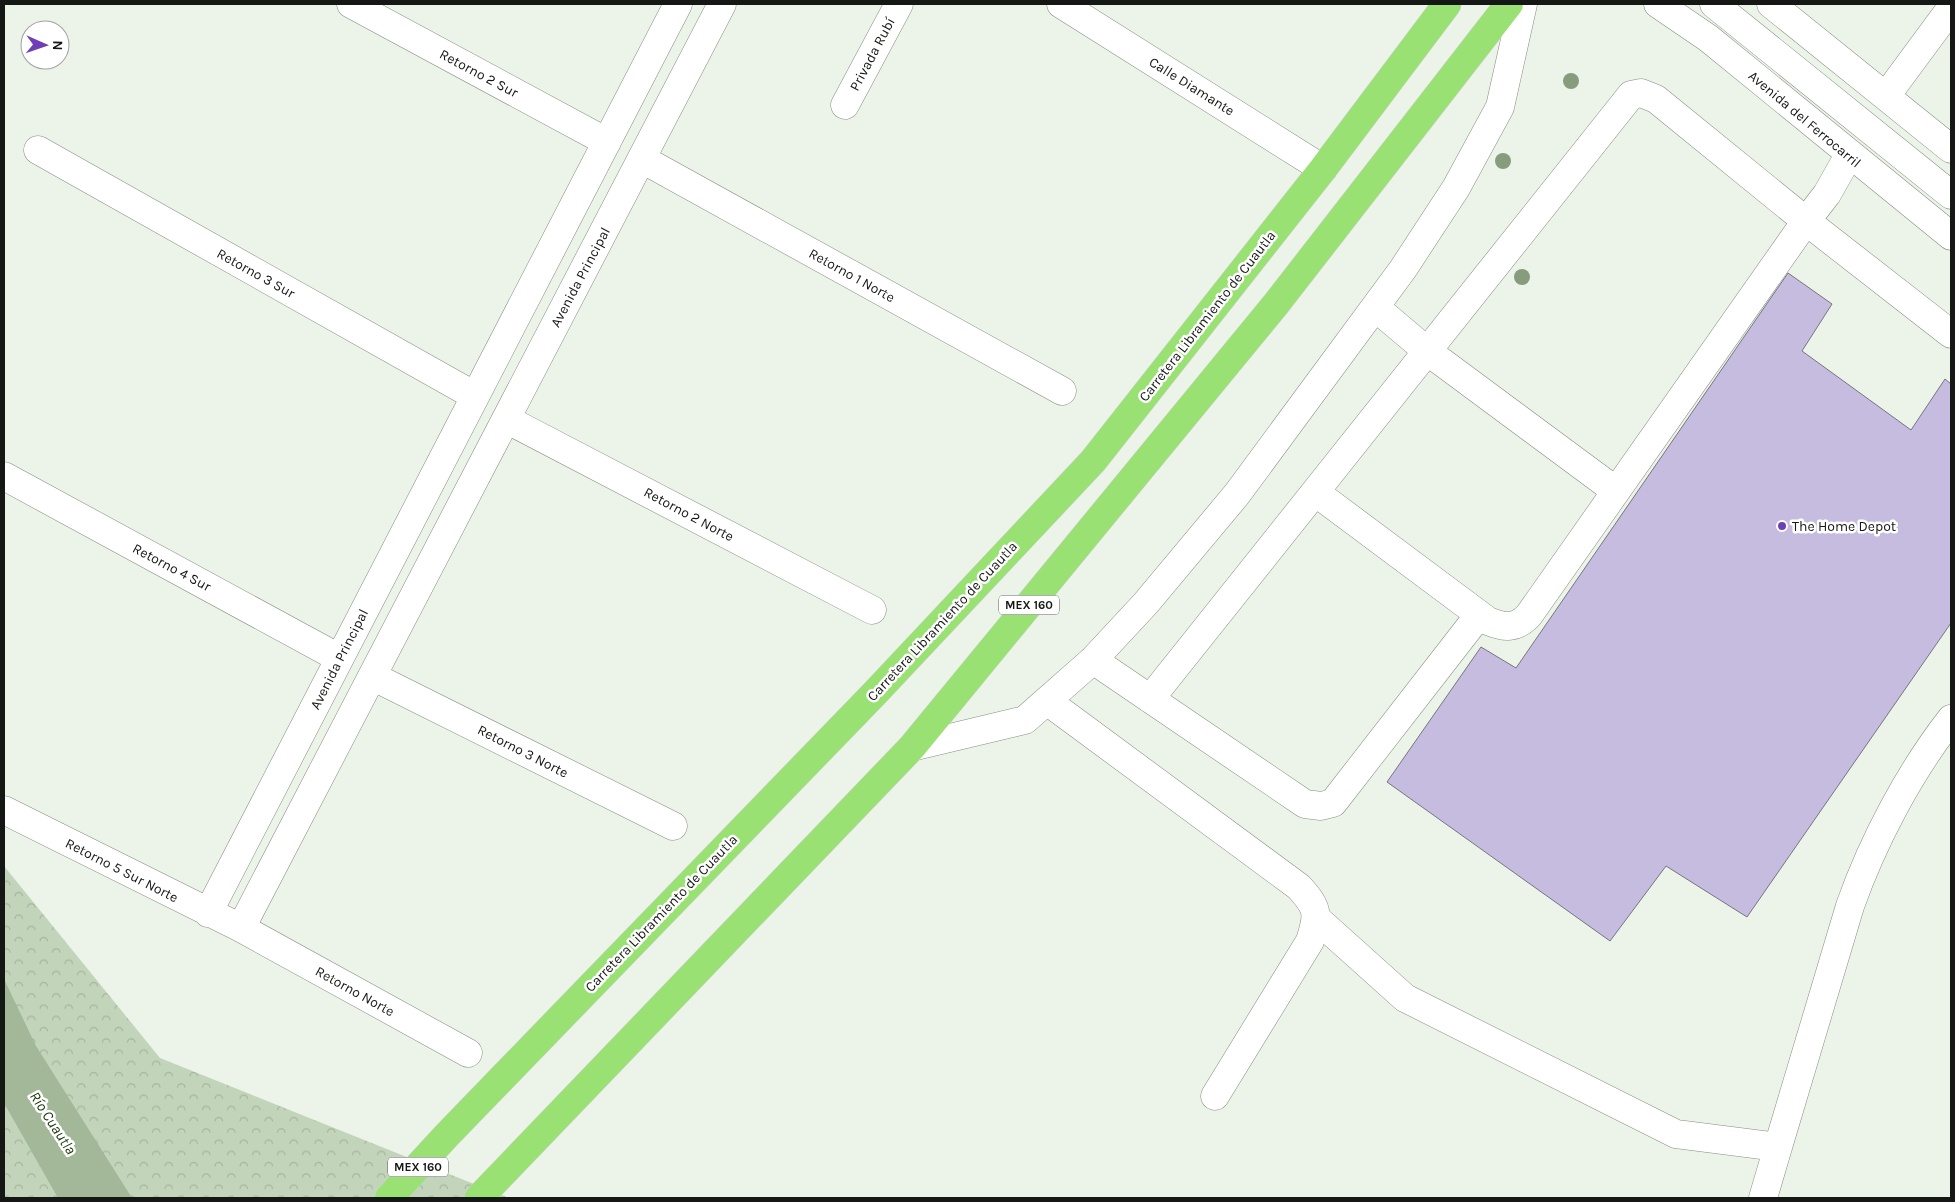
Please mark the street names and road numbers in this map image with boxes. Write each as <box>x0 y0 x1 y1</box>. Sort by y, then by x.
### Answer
street label: Privada Rubí <box>846 14 899 94</box>
street label: Retorno 2 Sur <box>437 46 522 102</box>
street label: Calle Diamante <box>1146 53 1238 119</box>
street label: Avenida del Ferrocarril <box>1745 67 1864 171</box>
street label: Avenida Principal <box>547 224 614 330</box>
street label: Carretera Libramiento de Cuautla <box>1135 228 1279 405</box>
street label: Retorno 3 Sur <box>214 245 299 302</box>
street label: Retorno 1 Norte <box>806 245 898 306</box>
street label: Retorno 2 Norte <box>641 484 737 545</box>
street label: Carretera Libramiento de Cuautla <box>864 538 1021 705</box>
street label: Retorno 4 Sur <box>130 540 215 596</box>
road number: MEX 160 <box>999 596 1059 614</box>
street label: Avenida Principal <box>307 606 372 712</box>
street label: Retorno 3 Norte <box>475 721 571 782</box>
street label: Carretera Libramiento de Cuautla <box>582 831 741 996</box>
street label: Retorno 5 Sur Norte <box>62 835 181 906</box>
street label: Retorno Norte <box>312 963 397 1020</box>
road number: MEX 160 <box>388 1158 448 1176</box>

